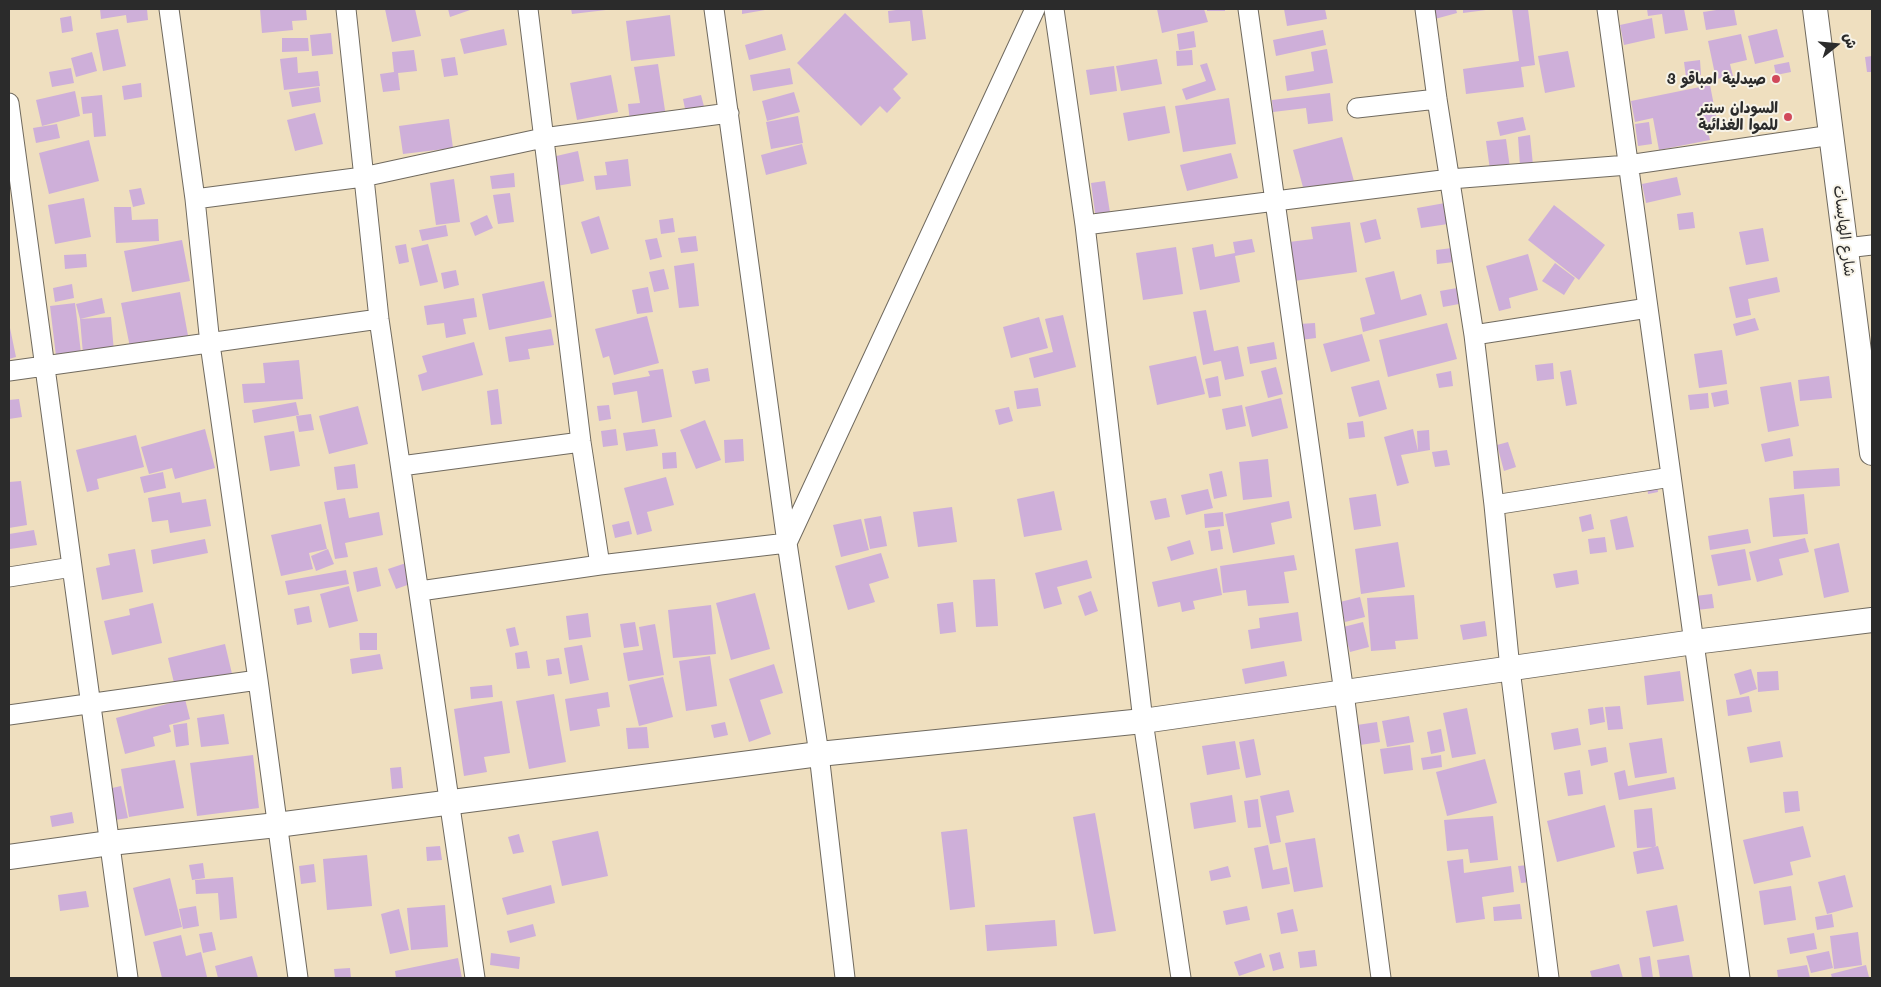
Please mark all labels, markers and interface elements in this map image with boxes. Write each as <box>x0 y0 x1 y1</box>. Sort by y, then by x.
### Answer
north arrow <box>1811 20 1861 70</box>
text: ش <box>1839 30 1862 51</box>
place label: صيدلية امباقو 3 <box>1667 70 1766 88</box>
marker: صيدلية امباقو 3 <box>1770 73 1782 85</box>
place label: السودان سنتر للموا الغذائية <box>1698 99 1778 134</box>
marker: السودان سنتر للموا الغذائية <box>1782 111 1794 123</box>
street label: شارع الهايسات <box>1829 184 1859 278</box>

